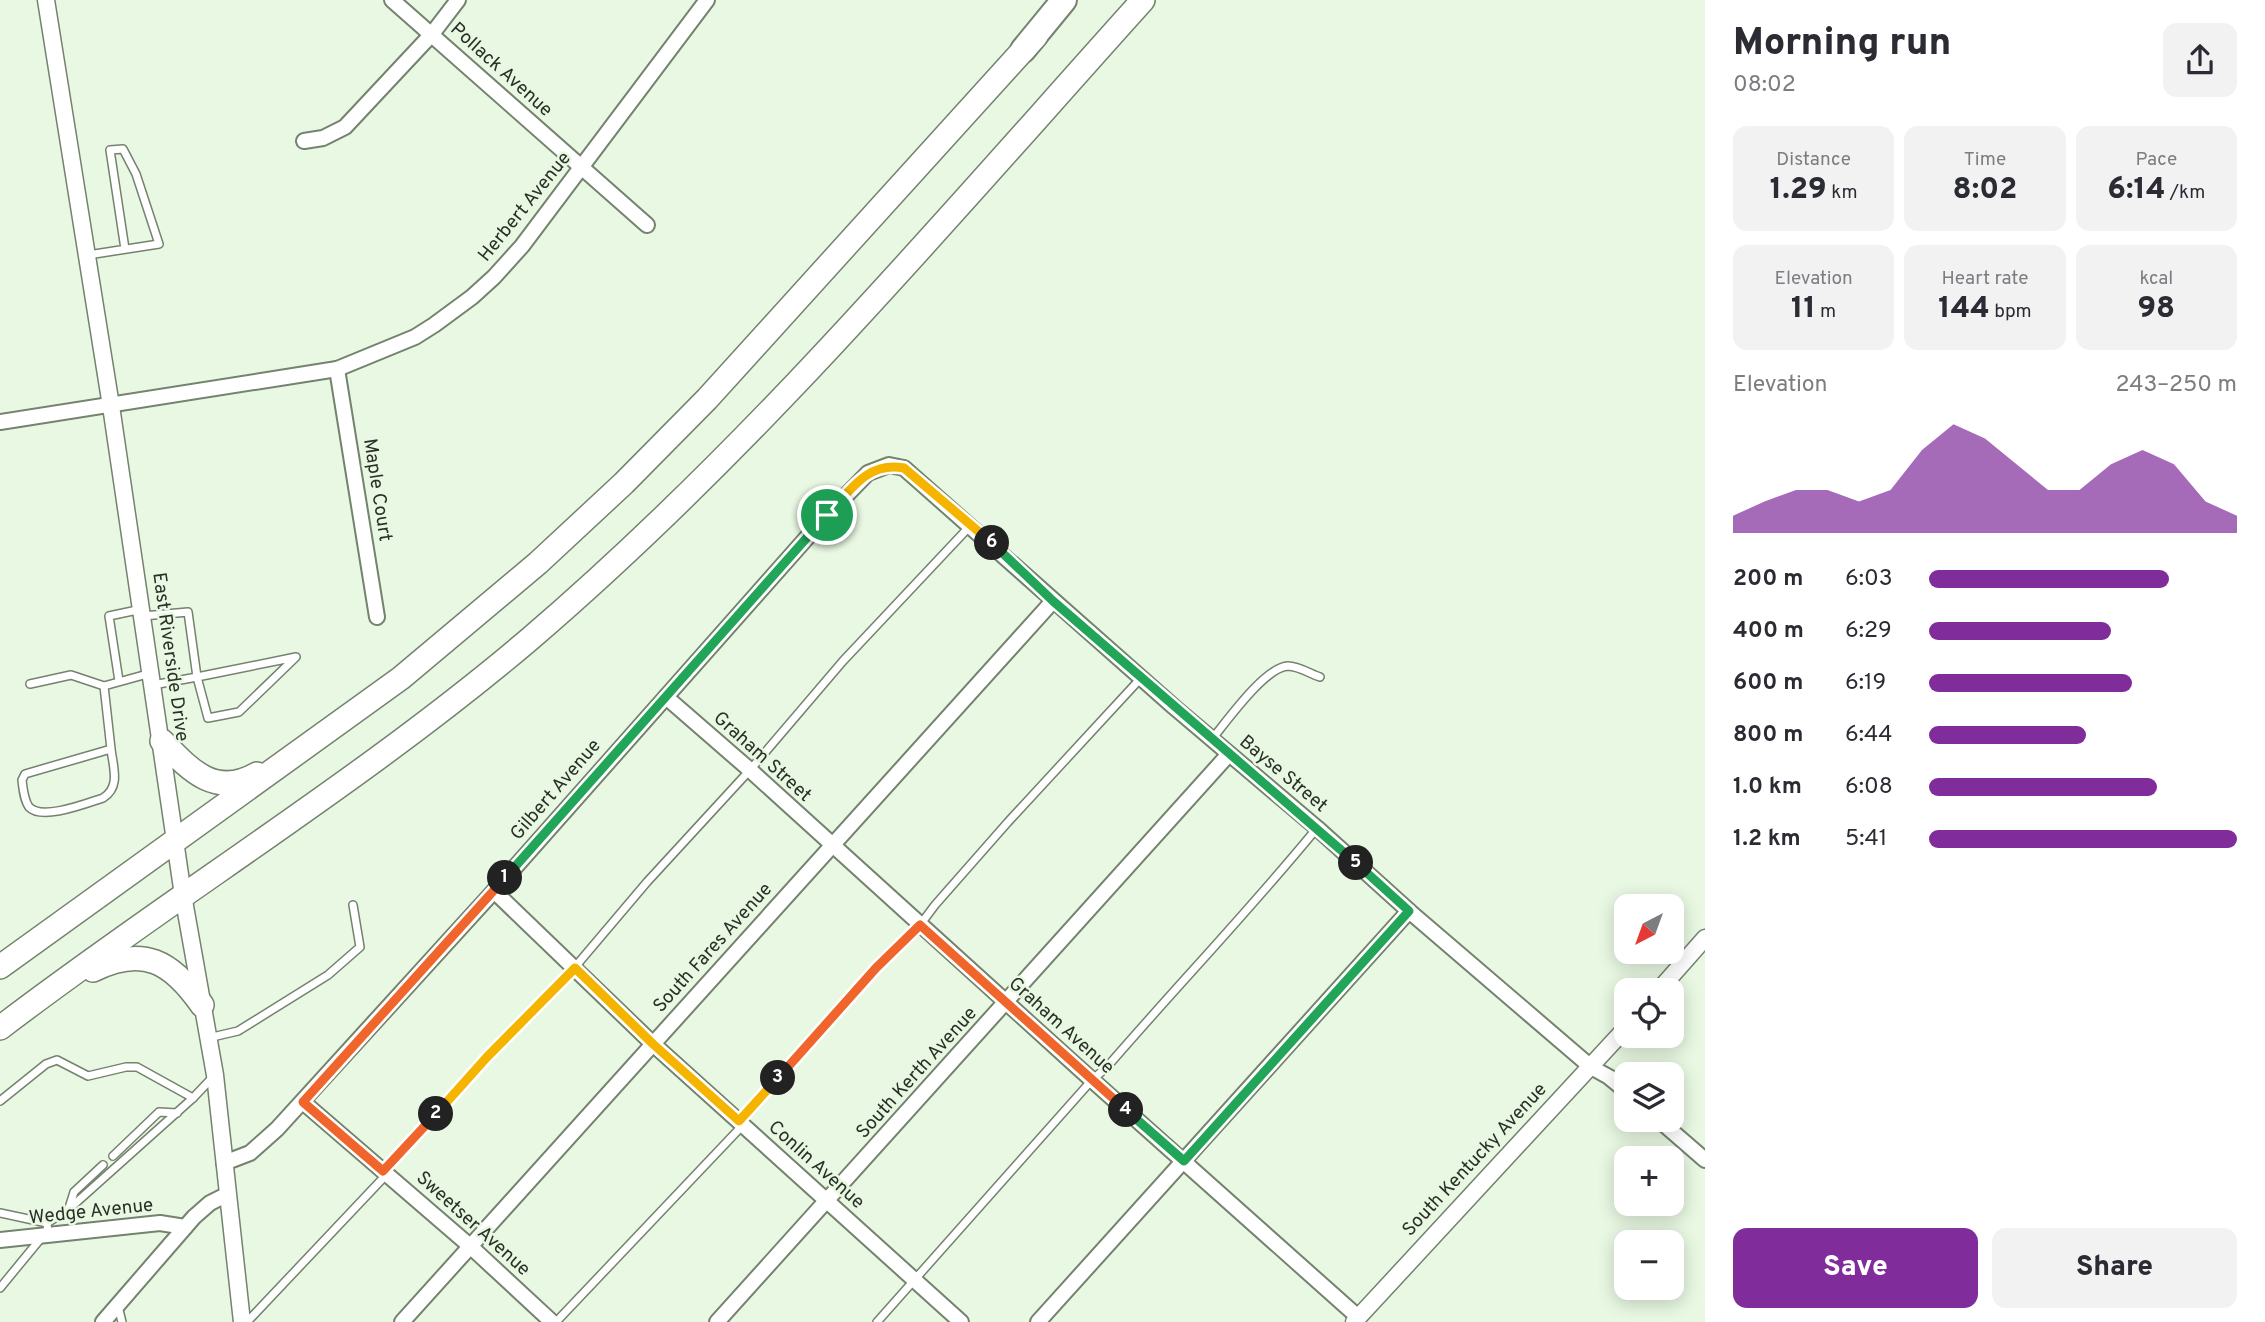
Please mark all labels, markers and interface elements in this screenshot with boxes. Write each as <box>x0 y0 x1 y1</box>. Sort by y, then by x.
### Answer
street label: Pollack Avenue <box>445 18 557 122</box>
text: Morning run <box>1733 20 1951 69</box>
button: share <box>2163 23 2237 97</box>
text: 08:02 <box>1733 71 1796 100</box>
street label: Herbert Avenue <box>473 147 577 267</box>
text: Distance <box>1776 148 1851 172</box>
text: Time <box>1964 148 2006 172</box>
text: Pace <box>2135 148 2177 172</box>
text: 1.29 <box>1770 172 1827 209</box>
text: 8:02 <box>1953 172 2017 209</box>
text: 6:14 <box>2107 172 2165 209</box>
text: km <box>1827 181 1858 205</box>
text: /km <box>2165 181 2205 205</box>
text: Elevation <box>1775 267 1853 291</box>
text: Heart rate <box>1942 267 2028 291</box>
text: kcal <box>2139 267 2173 291</box>
text: 11 <box>1791 291 1816 328</box>
text: 144 <box>1938 291 1990 328</box>
text: 98 <box>2137 291 2175 328</box>
text: m <box>1816 300 1836 324</box>
text: bpm <box>1990 300 2032 324</box>
text: Elevation <box>1733 371 1828 400</box>
text: 243–250 m <box>2115 371 2237 400</box>
street label: Maple Court <box>357 437 397 543</box>
pin <box>797 485 857 545</box>
icon: arrive <box>808 496 846 534</box>
pin: 6 <box>974 526 1010 560</box>
text: 6 <box>986 530 997 554</box>
text: 200 m <box>1733 565 1803 594</box>
text: 6:03 <box>1845 565 1893 594</box>
street label: East Riverside Drive <box>146 571 194 743</box>
text: 400 m <box>1733 617 1804 646</box>
text: 6:29 <box>1845 617 1892 646</box>
text: 600 m <box>1733 669 1803 698</box>
text: 6:19 <box>1845 669 1886 698</box>
street label: Graham Street <box>708 707 816 807</box>
text: 800 m <box>1733 721 1803 750</box>
text: 6:44 <box>1845 721 1892 750</box>
street label: Bayse Street <box>1234 730 1332 818</box>
street label: Gilbert Avenue <box>505 734 607 846</box>
text: 1.0 km <box>1733 773 1802 802</box>
text: 6:08 <box>1845 773 1893 802</box>
text: 1.2 km <box>1733 825 1801 854</box>
text: 5:41 <box>1845 825 1887 854</box>
pin: 5 <box>1338 846 1374 880</box>
text: 5 <box>1350 850 1361 874</box>
pin: 1 <box>488 860 522 896</box>
text: 1 <box>501 865 508 889</box>
street label: South Fares Avenue <box>648 878 778 1018</box>
north arrow <box>1614 894 1684 964</box>
map controls <box>1614 894 1684 1300</box>
street label: Graham Avenue <box>1003 972 1119 1080</box>
button: locate <box>1614 978 1684 1048</box>
street label: South Kerth Avenue <box>851 1002 983 1144</box>
pin: 3 <box>760 1060 796 1096</box>
button: layers <box>1614 1062 1684 1132</box>
text: 3 <box>772 1065 783 1089</box>
street label: South Kentucky Avenue <box>1398 1078 1552 1242</box>
pin: 4 <box>1108 1092 1144 1128</box>
pin: 2 <box>418 1096 453 1132</box>
text: 4 <box>1119 1097 1132 1121</box>
text: 2 <box>430 1101 441 1125</box>
street label: Conlin Avenue <box>763 1115 869 1215</box>
button: + <box>1614 1146 1684 1216</box>
street label: Sweetser Avenue <box>411 1166 535 1282</box>
street label: Wedge Avenue <box>28 1194 154 1230</box>
button: Save <box>1733 1228 1978 1308</box>
button: Share <box>1992 1228 2237 1308</box>
button: − <box>1614 1230 1684 1300</box>

